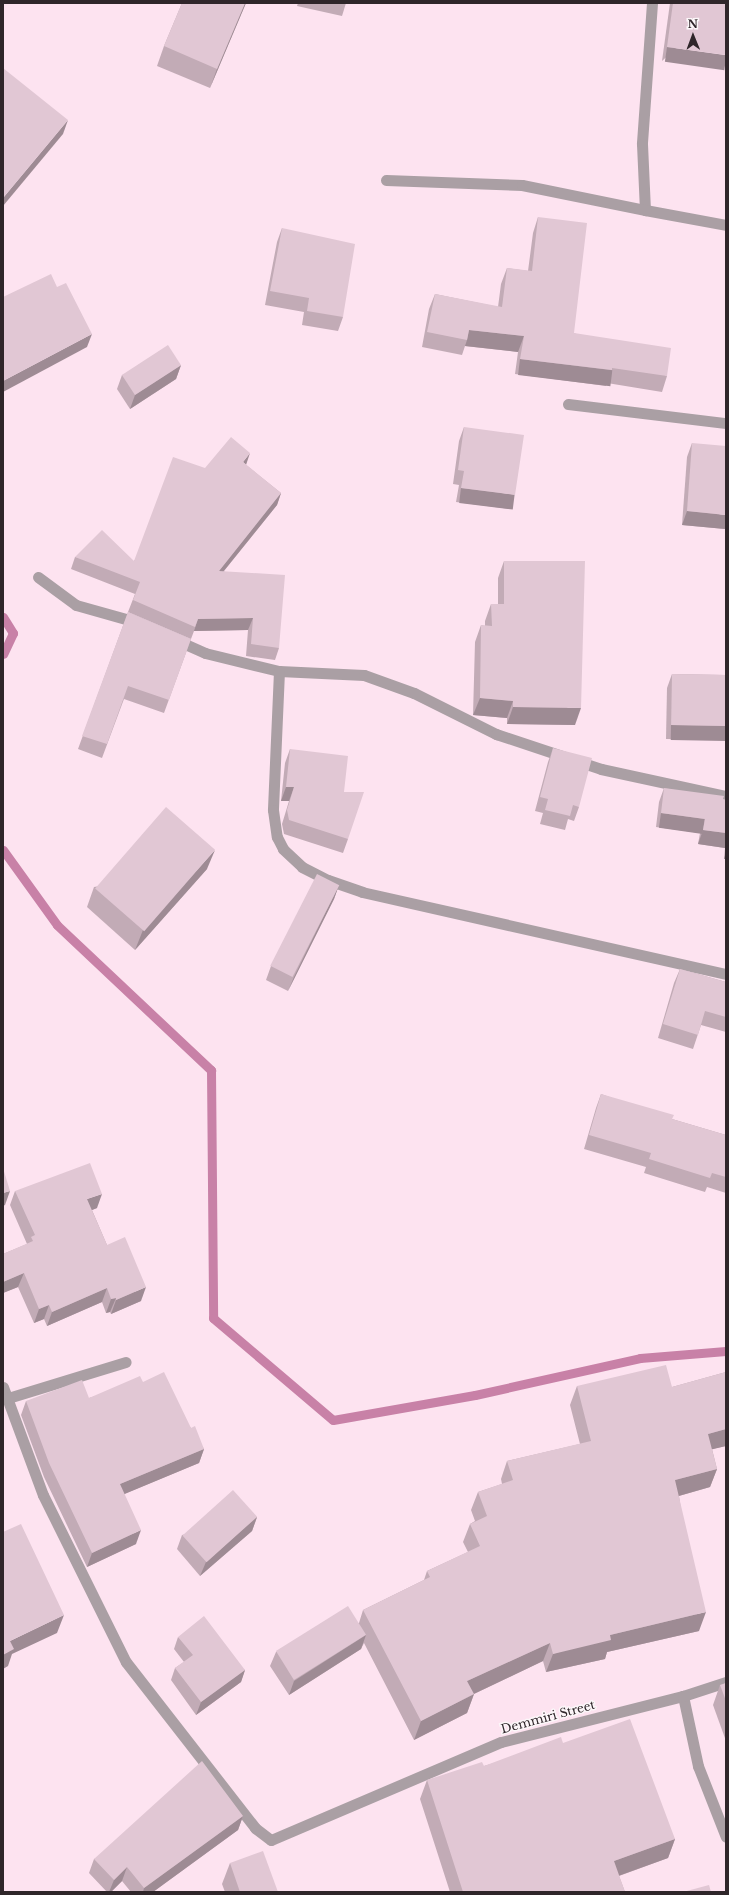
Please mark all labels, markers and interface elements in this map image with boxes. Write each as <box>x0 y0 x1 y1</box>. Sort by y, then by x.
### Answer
north arrow <box>673 16 713 56</box>
text: N <box>687 17 698 31</box>
street label: Demmiri Street <box>499 1698 597 1736</box>

